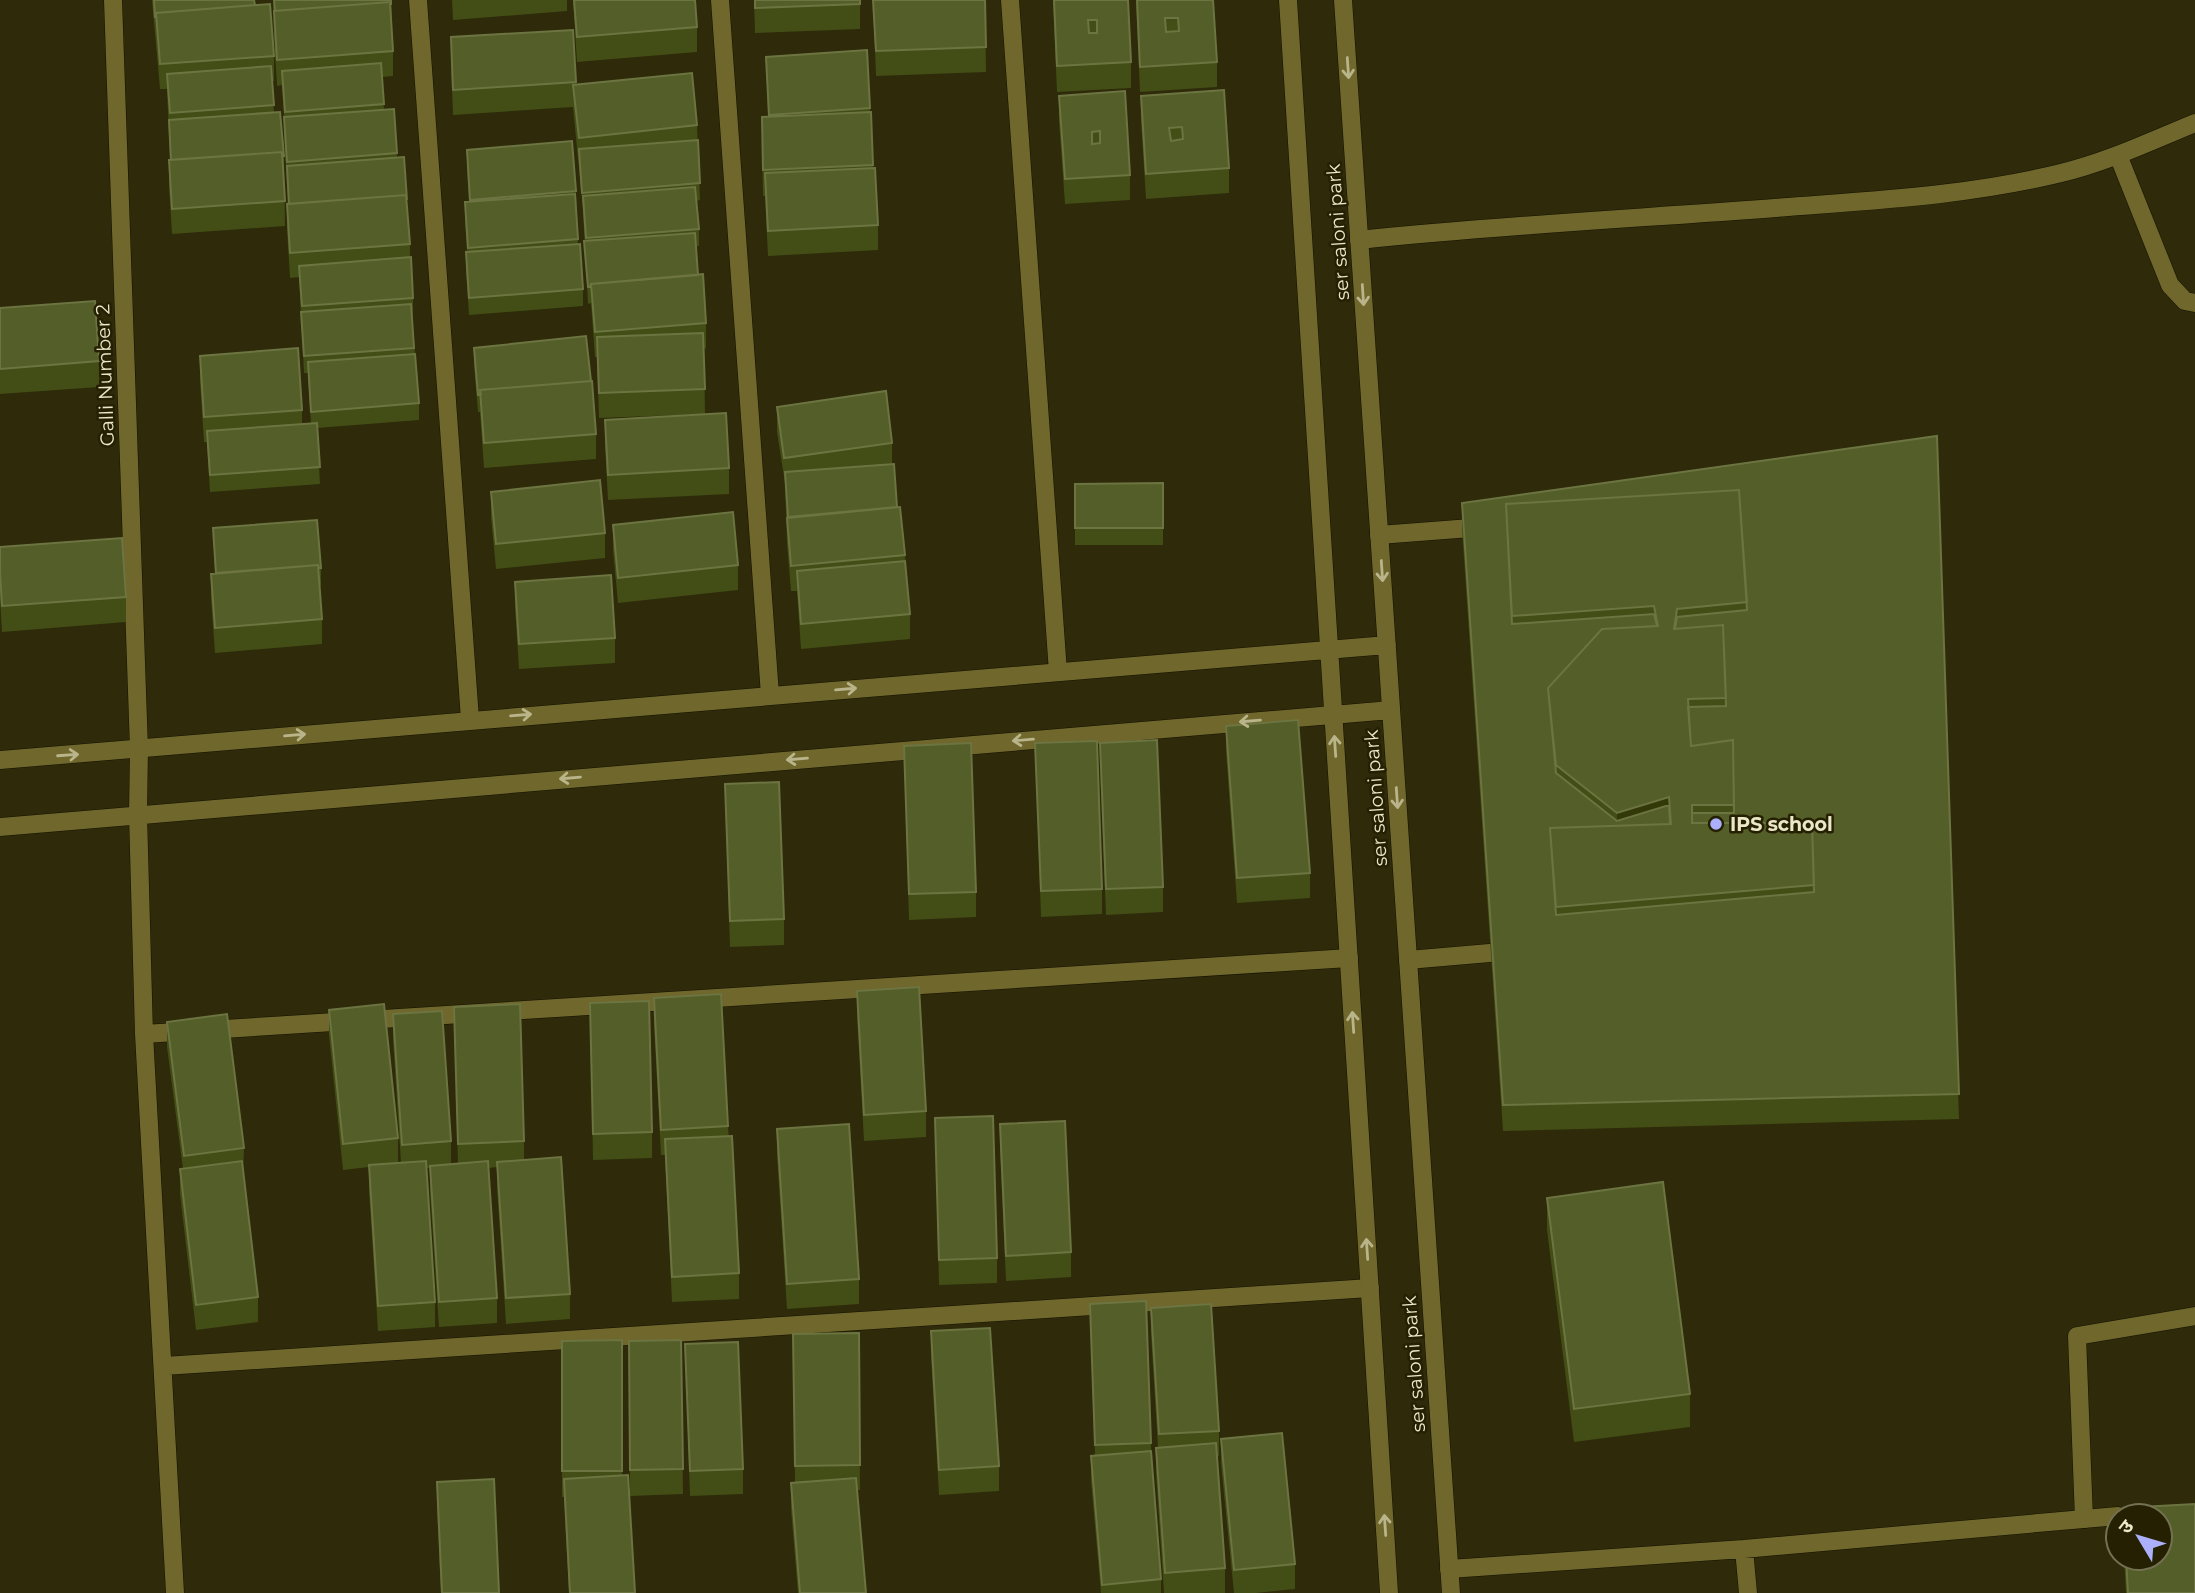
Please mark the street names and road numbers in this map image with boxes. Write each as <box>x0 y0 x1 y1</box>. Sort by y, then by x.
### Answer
street label: ser saloni park <box>1322 162 1354 301</box>
street label: Galli Number 2 <box>91 303 119 447</box>
street label: ser saloni park <box>1360 728 1392 867</box>
street label: ser saloni park <box>1398 1294 1430 1433</box>

